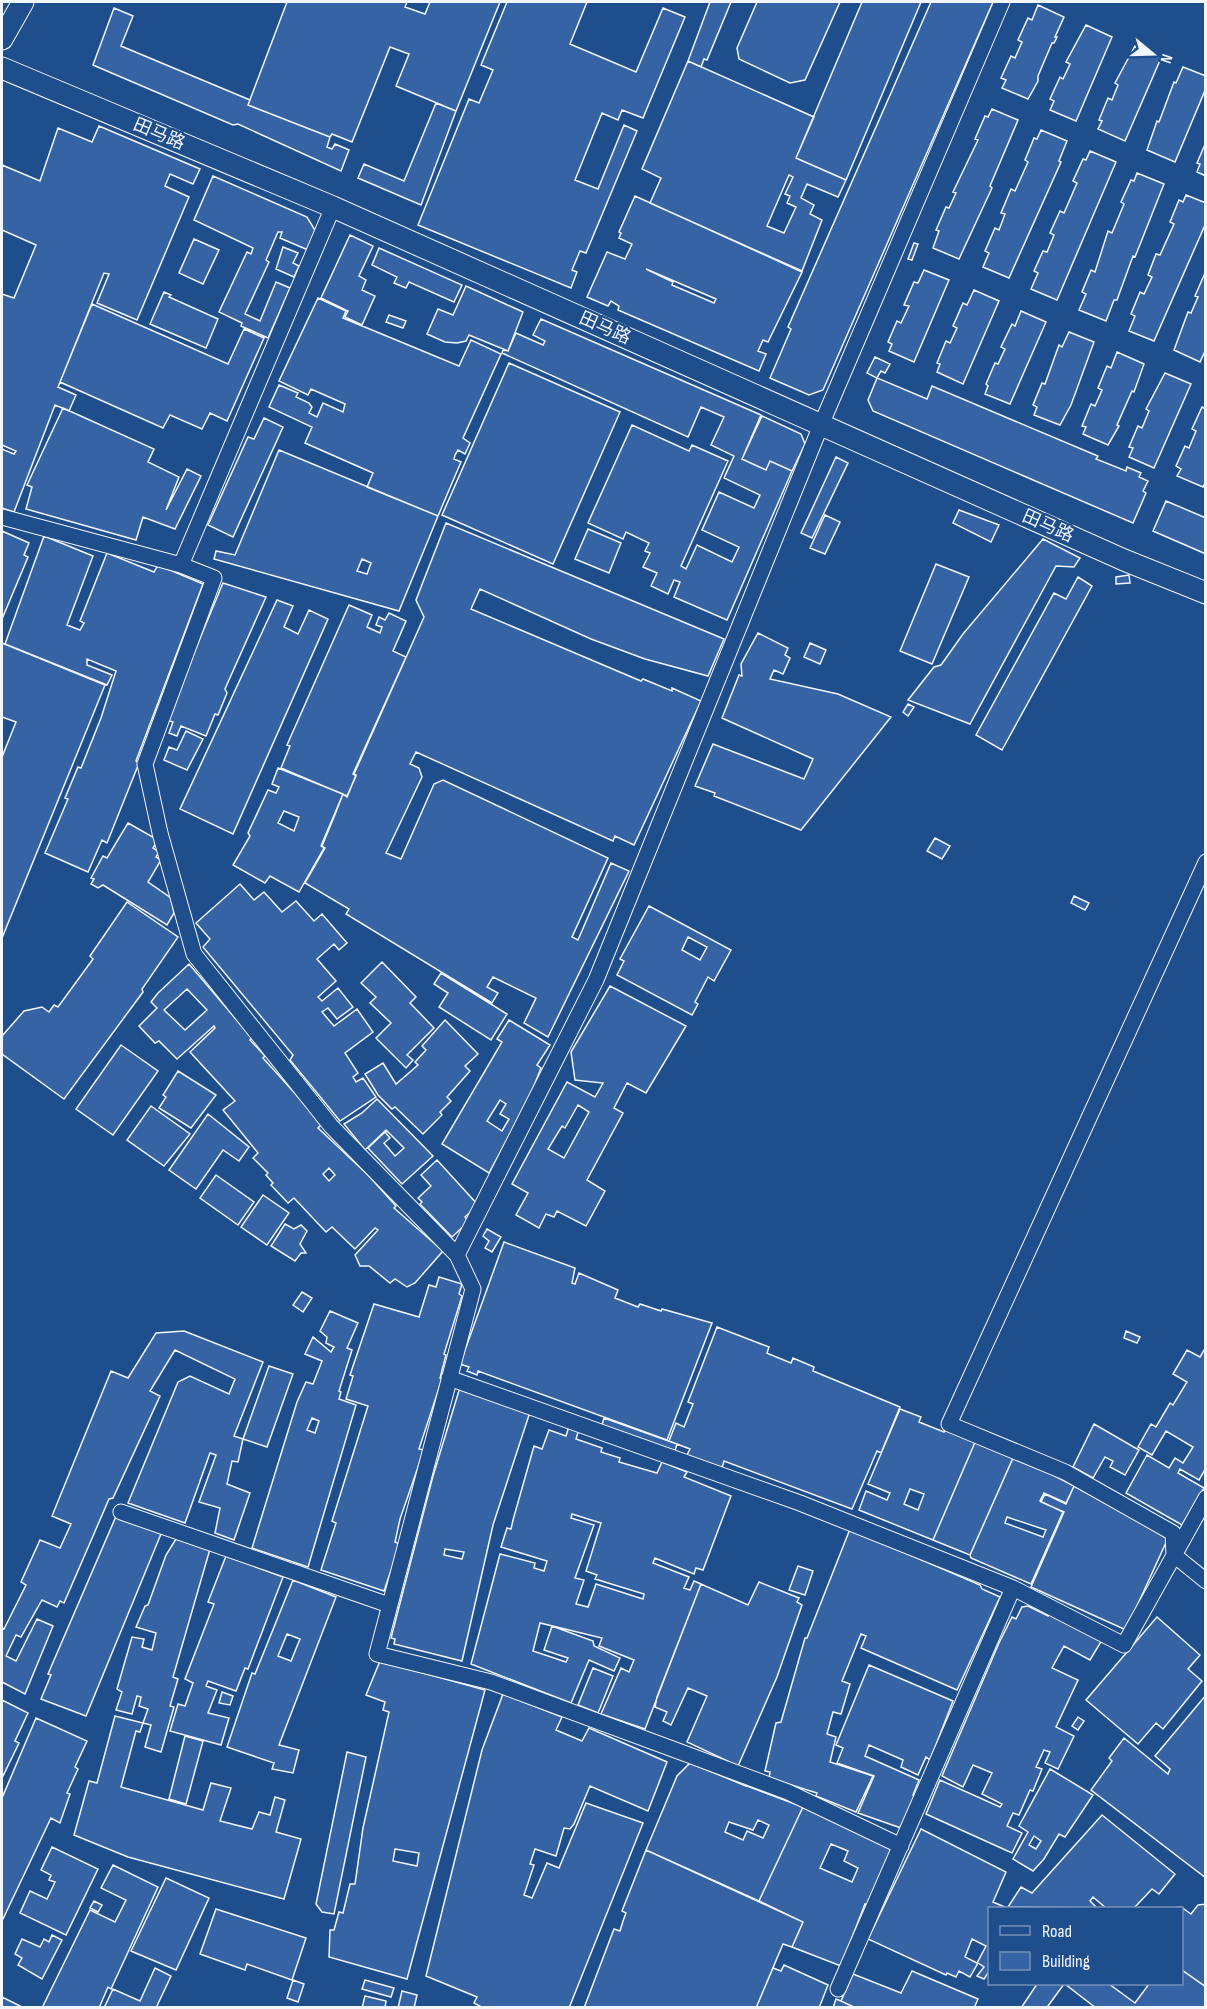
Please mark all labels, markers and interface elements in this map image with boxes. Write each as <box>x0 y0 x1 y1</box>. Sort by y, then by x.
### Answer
north arrow <box>1123 24 1183 84</box>
text: N <box>1155 51 1176 66</box>
street label: 田马路 <box>130 114 188 154</box>
street label: 田马路 <box>576 307 634 349</box>
street label: 田马路 <box>1019 505 1077 547</box>
legend <box>988 1907 1183 1985</box>
text: Road <box>1042 1921 1072 1942</box>
text: Building <box>1042 1951 1090 1972</box>

